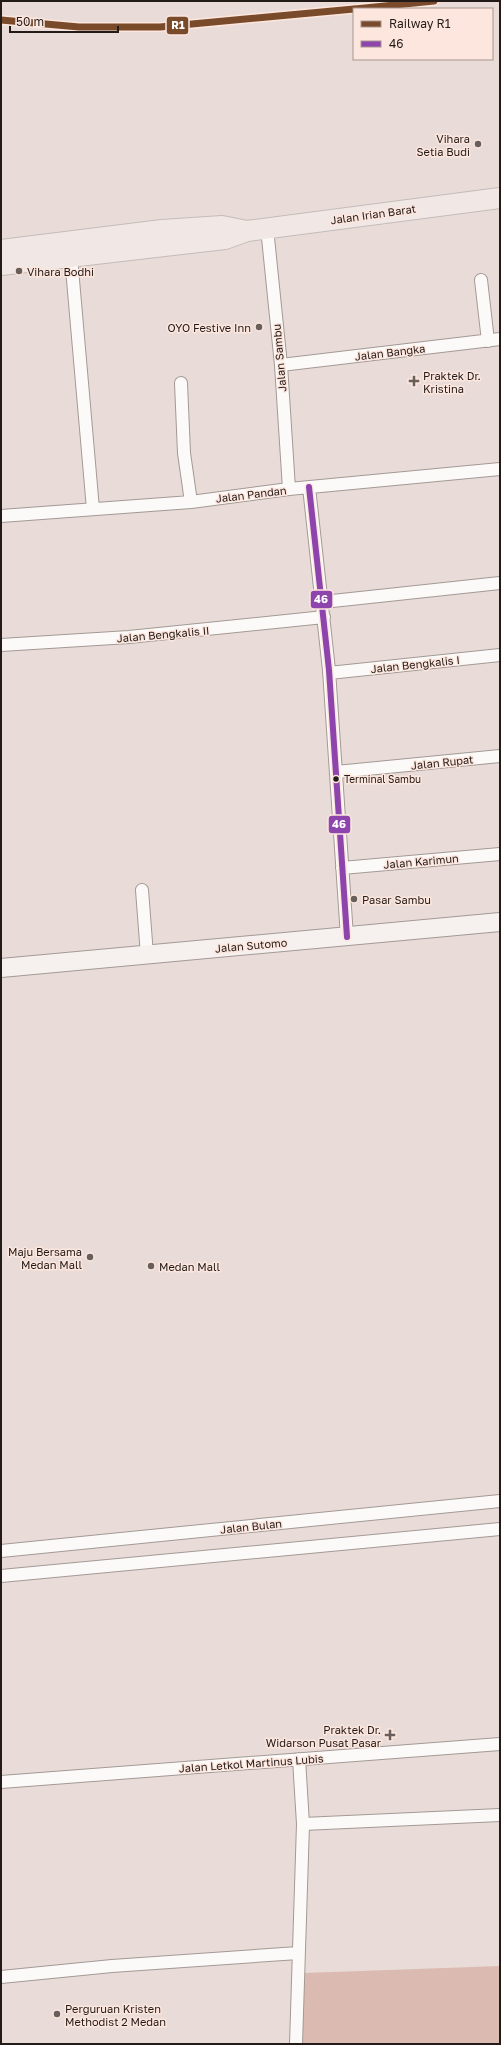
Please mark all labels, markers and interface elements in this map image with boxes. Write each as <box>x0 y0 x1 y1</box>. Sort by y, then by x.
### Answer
scale bar <box>10 8 118 34</box>
legend <box>353 8 493 60</box>
text: 50 m <box>16 14 44 29</box>
line badge: R1 <box>166 16 189 35</box>
text: Railway R1 <box>389 16 451 31</box>
text: R1 <box>171 18 185 31</box>
text: 46 <box>389 36 404 51</box>
place label: Vihara Setia Budi <box>417 132 470 158</box>
marker: Vihara Setia Budi <box>473 139 483 149</box>
street label: Jalan Irian Barat <box>329 202 417 226</box>
place label: Vihara Bodhi <box>27 265 94 278</box>
marker: Vihara Bodhi <box>14 266 24 276</box>
place label: OYO Festive Inn <box>168 321 251 334</box>
marker: OYO Festive Inn <box>254 322 264 332</box>
street label: Jalan Sambu <box>270 324 288 392</box>
street label: Jalan Bangka <box>354 341 426 363</box>
place label: Praktek Dr. Kristina <box>423 369 481 395</box>
marker: Praktek Dr. Kristina <box>408 375 420 387</box>
street label: Jalan Pandan <box>215 483 287 505</box>
line badge: 46 <box>310 590 333 609</box>
text: 46 <box>314 592 328 605</box>
street label: Jalan Bengkalis II <box>116 623 210 645</box>
street label: Jalan Bengkalis I <box>370 653 460 675</box>
street label: Jalan Rupat <box>410 752 474 772</box>
place label: Terminal Sambu <box>344 773 421 785</box>
marker: Terminal Sambu <box>331 774 341 784</box>
line badge: 46 <box>328 815 351 834</box>
text: 46 <box>332 817 346 830</box>
street label: Jalan Karimun <box>383 851 459 871</box>
place label: Pasar Sambu <box>362 893 431 906</box>
marker: Pasar Sambu <box>349 894 359 904</box>
street label: Jalan Sutomo <box>214 935 288 955</box>
place label: Maju Bersama Medan Mall <box>8 1245 82 1271</box>
marker: Maju Bersama Medan Mall <box>85 1252 95 1262</box>
place label: Medan Mall <box>159 1260 221 1273</box>
marker: Medan Mall <box>146 1261 156 1271</box>
street label: Jalan Bulan <box>219 1516 283 1536</box>
place label: Praktek Dr. Widarson Pusat Pasar <box>266 1723 382 1749</box>
marker: Praktek Dr. Widarson Pusat Pasar <box>384 1729 396 1741</box>
street label: Jalan Letkol Martinus Lubis <box>178 1751 324 1775</box>
place label: Perguruan Kristen Methodist 2 Medan <box>65 2002 166 2028</box>
marker: Perguruan Kristen Methodist 2 Medan <box>52 2009 62 2019</box>

